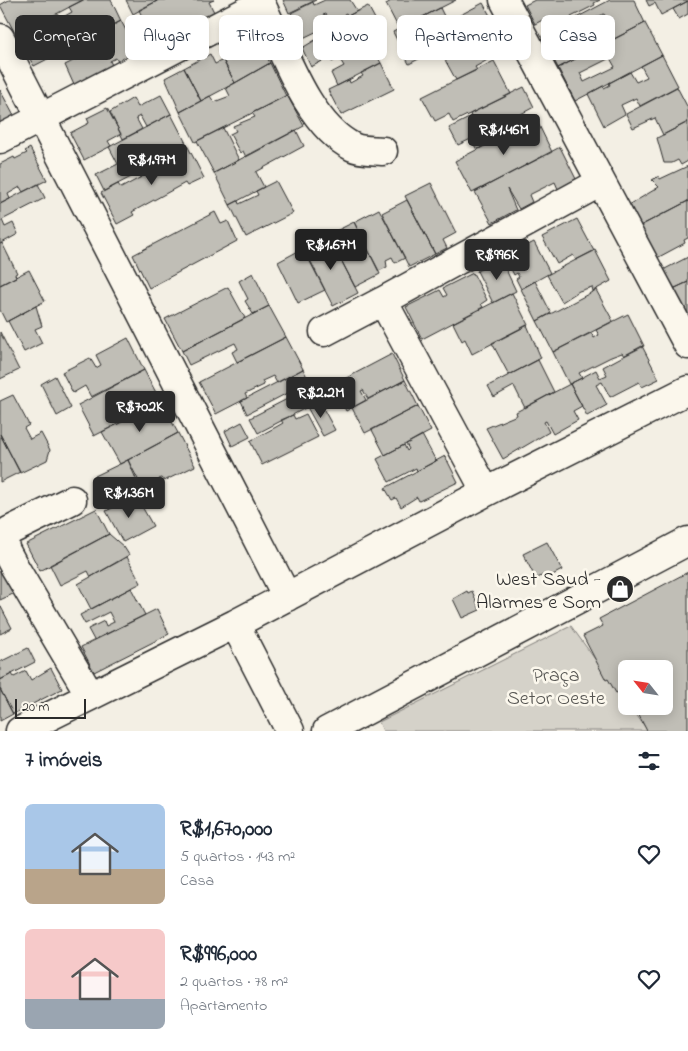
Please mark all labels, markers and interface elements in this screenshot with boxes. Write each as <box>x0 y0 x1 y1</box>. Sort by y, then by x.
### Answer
chip: Comprar <box>15 15 115 60</box>
chip: Alugar <box>125 15 209 60</box>
chip: Filtros <box>219 15 303 60</box>
chip: Novo <box>313 15 387 60</box>
chip: Apartamento <box>397 15 531 60</box>
chip: Casa <box>541 15 615 60</box>
pin: R$1.46M <box>458 114 550 156</box>
text: R$1.46M <box>479 118 529 142</box>
pin: R$1.97M <box>106 144 198 186</box>
text: R$1.97M <box>128 148 176 172</box>
pin: R$1.67M <box>285 228 377 271</box>
text: R$1.67M <box>306 233 356 257</box>
pin: R$996K <box>456 238 538 281</box>
text: R$996K <box>476 243 518 267</box>
pin: R$2.2M <box>280 376 362 419</box>
text: R$2.2M <box>297 381 345 405</box>
pin: R$702K <box>99 390 181 433</box>
text: R$702K <box>116 395 164 419</box>
pin: R$1.36M <box>83 476 175 519</box>
text: R$1.36M <box>104 481 154 505</box>
place label: West Saud - Alarmes e Som <box>476 566 601 618</box>
shop icon: West Saud - Alarmes e Som <box>605 574 635 604</box>
north arrow <box>618 660 672 715</box>
map controls <box>618 660 673 715</box>
park label: Praça Setor Oeste <box>507 662 605 714</box>
scale bar <box>15 696 86 719</box>
text: 20 m <box>22 697 49 718</box>
text: 7 imóveis <box>25 746 103 776</box>
icon: filters <box>635 747 663 775</box>
text: R$1,670,000 <box>180 815 272 845</box>
icon: home <box>65 824 125 884</box>
icon: heart <box>635 840 663 868</box>
text: 5 quartos · 143 m² <box>180 845 295 869</box>
text: Casa <box>180 869 214 893</box>
text: R$996,000 <box>180 940 257 970</box>
icon: home <box>65 949 125 1009</box>
icon: heart <box>635 965 663 993</box>
text: 2 quartos · 78 m² <box>180 970 288 994</box>
text: Apartamento <box>180 994 267 1018</box>

